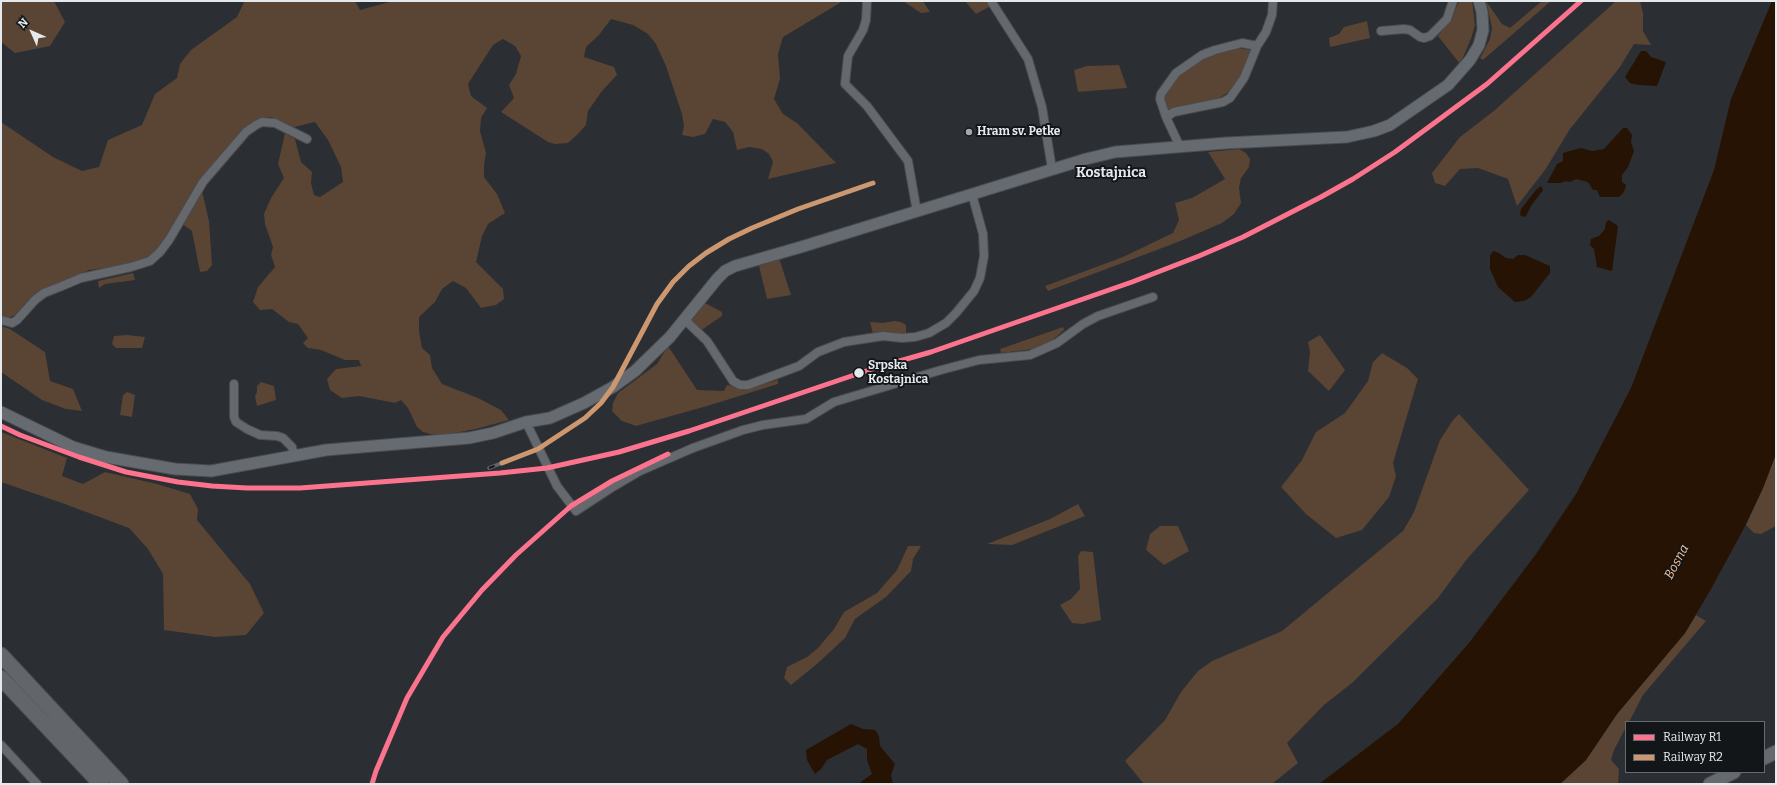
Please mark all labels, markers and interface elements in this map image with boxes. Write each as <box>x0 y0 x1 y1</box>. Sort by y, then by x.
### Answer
north arrow <box>12 12 52 52</box>
text: N <box>16 16 31 31</box>
place label: Hram sv. Petke <box>977 125 1060 139</box>
marker: Hram sv. Petke <box>964 127 974 137</box>
district label: Kostajnica <box>1076 165 1146 181</box>
place label: Srpska Kostajnica <box>868 359 928 387</box>
marker: Srpska Kostajnica <box>852 366 866 380</box>
water label: Bosna <box>1661 542 1693 582</box>
legend <box>1625 721 1765 773</box>
text: Railway R1 <box>1663 730 1721 744</box>
text: Railway R2 <box>1663 750 1723 764</box>

